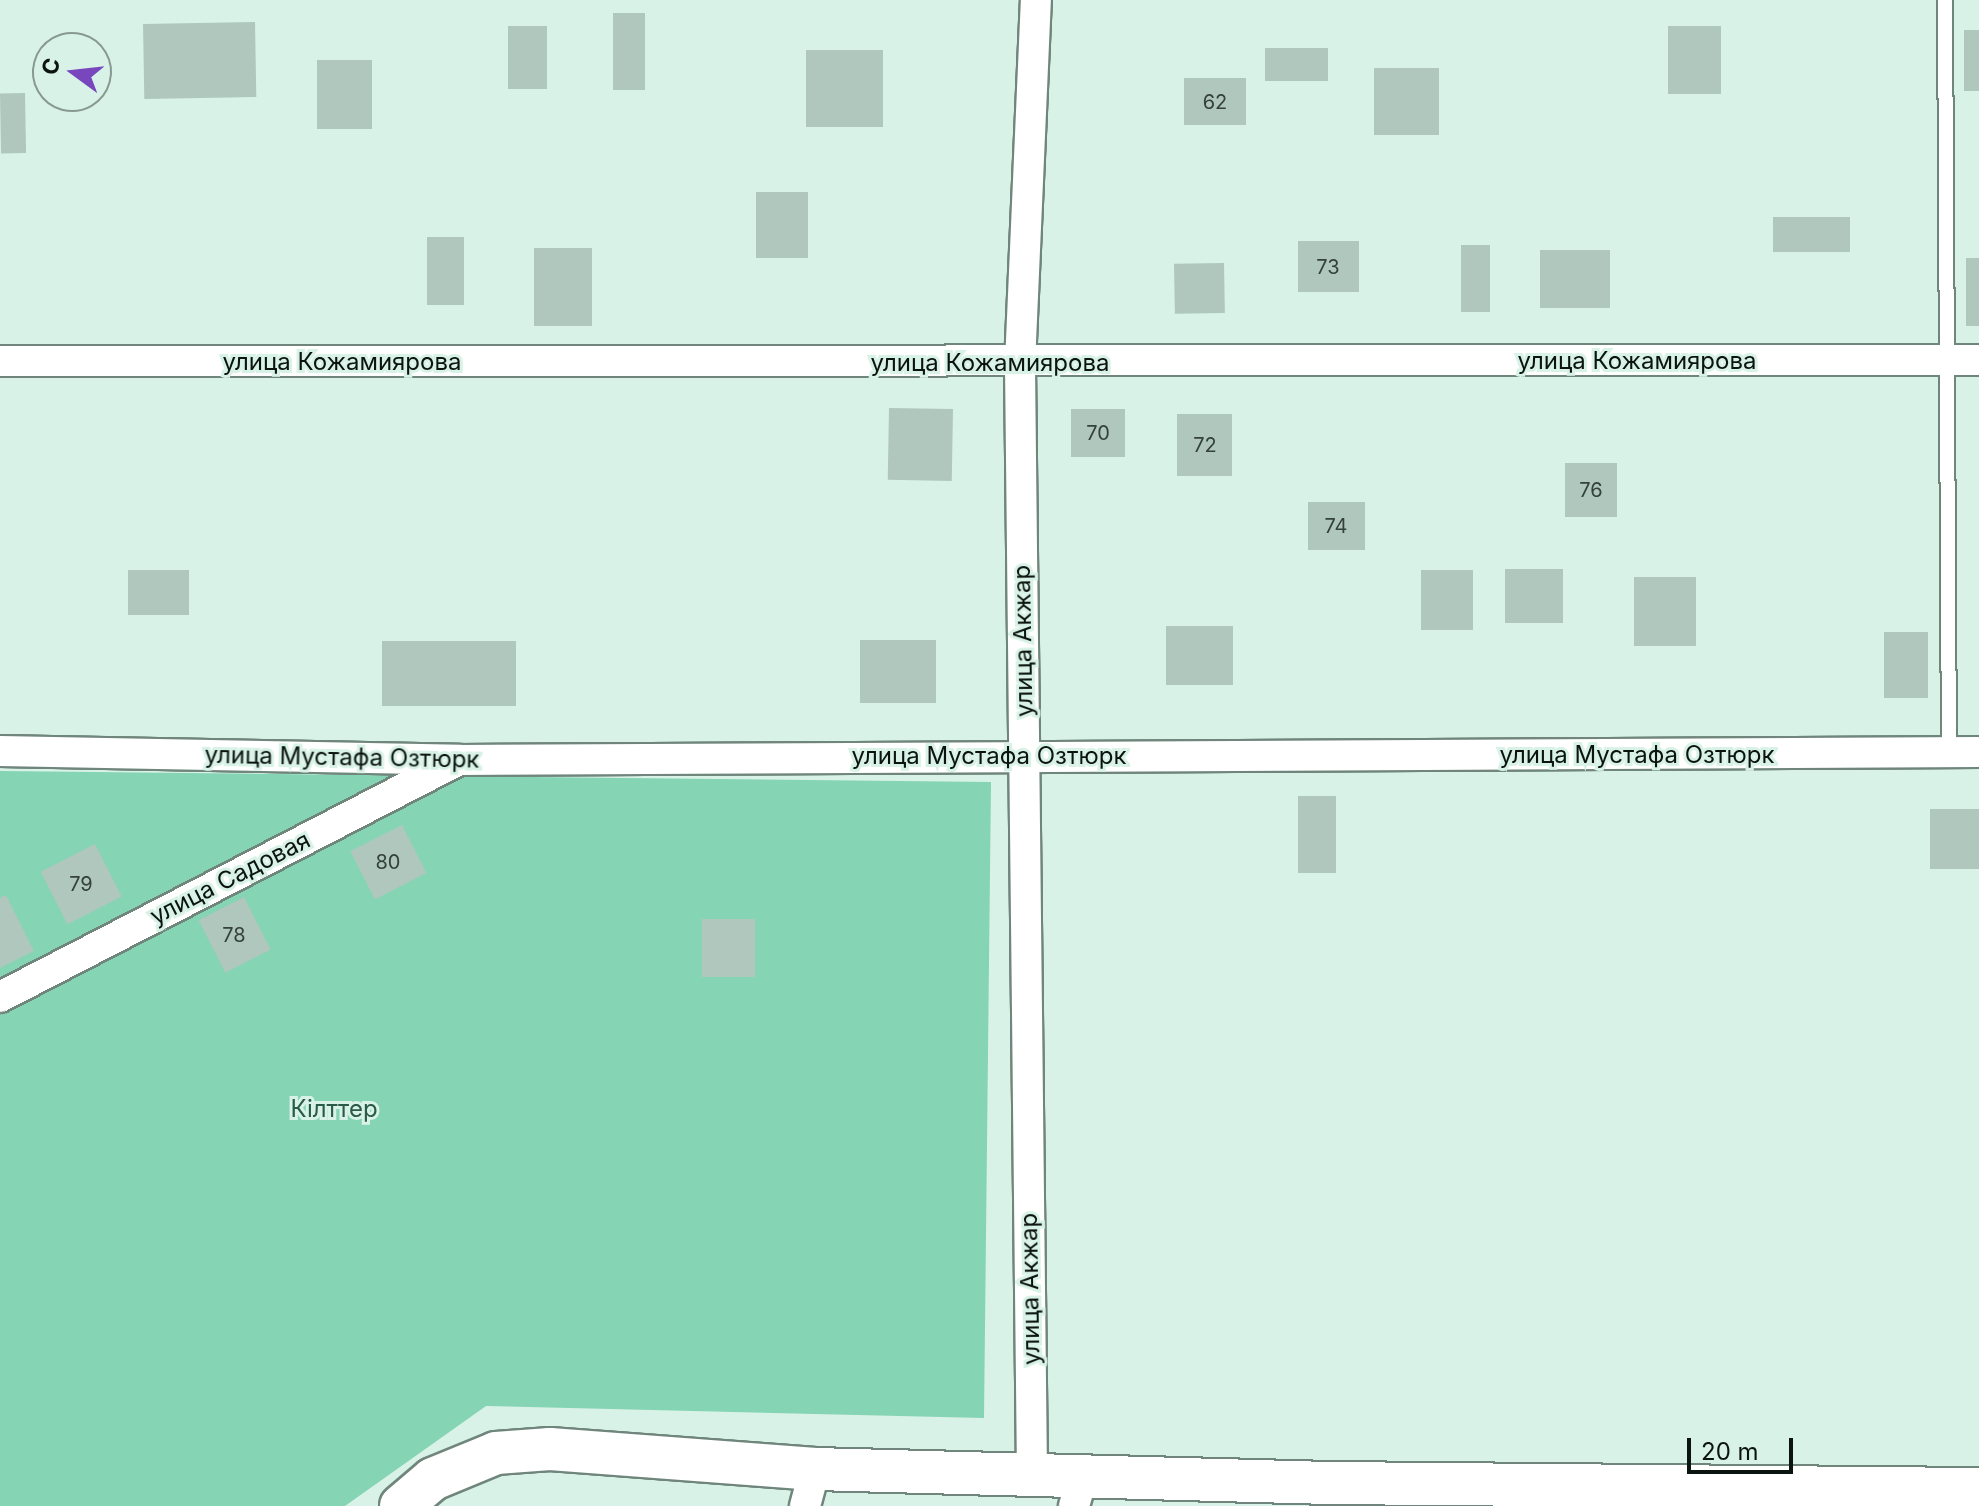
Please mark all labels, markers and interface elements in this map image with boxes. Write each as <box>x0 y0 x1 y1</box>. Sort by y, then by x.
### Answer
north arrow <box>32 32 112 112</box>
text: С <box>36 55 65 78</box>
house number: 62 <box>1203 90 1227 114</box>
house number: 73 <box>1316 255 1340 279</box>
street label: улица Кожамиярова <box>1518 347 1756 375</box>
street label: улица Кожамиярова <box>223 348 461 376</box>
street label: улица Кожамиярова <box>871 349 1109 377</box>
house number: 70 <box>1086 421 1110 445</box>
house number: 72 <box>1193 433 1217 457</box>
house number: 76 <box>1579 478 1603 502</box>
house number: 74 <box>1324 514 1348 538</box>
street label: улица Акжар <box>1007 565 1039 717</box>
street label: улица Мустафа Озтюрк <box>204 740 480 774</box>
street label: улица Мустафа Озтюрк <box>1500 741 1774 769</box>
street label: улица Мустафа Озтюрк <box>852 742 1126 770</box>
street label: улица Садовая <box>145 825 315 931</box>
house number: 80 <box>376 850 400 874</box>
house number: 79 <box>69 872 93 896</box>
house number: 78 <box>222 923 246 947</box>
park label: Кілттер <box>290 1095 378 1123</box>
street label: улица Акжар <box>1014 1213 1046 1365</box>
scale bar <box>1691 1422 1797 1472</box>
text: 20 m <box>1701 1437 1759 1466</box>

